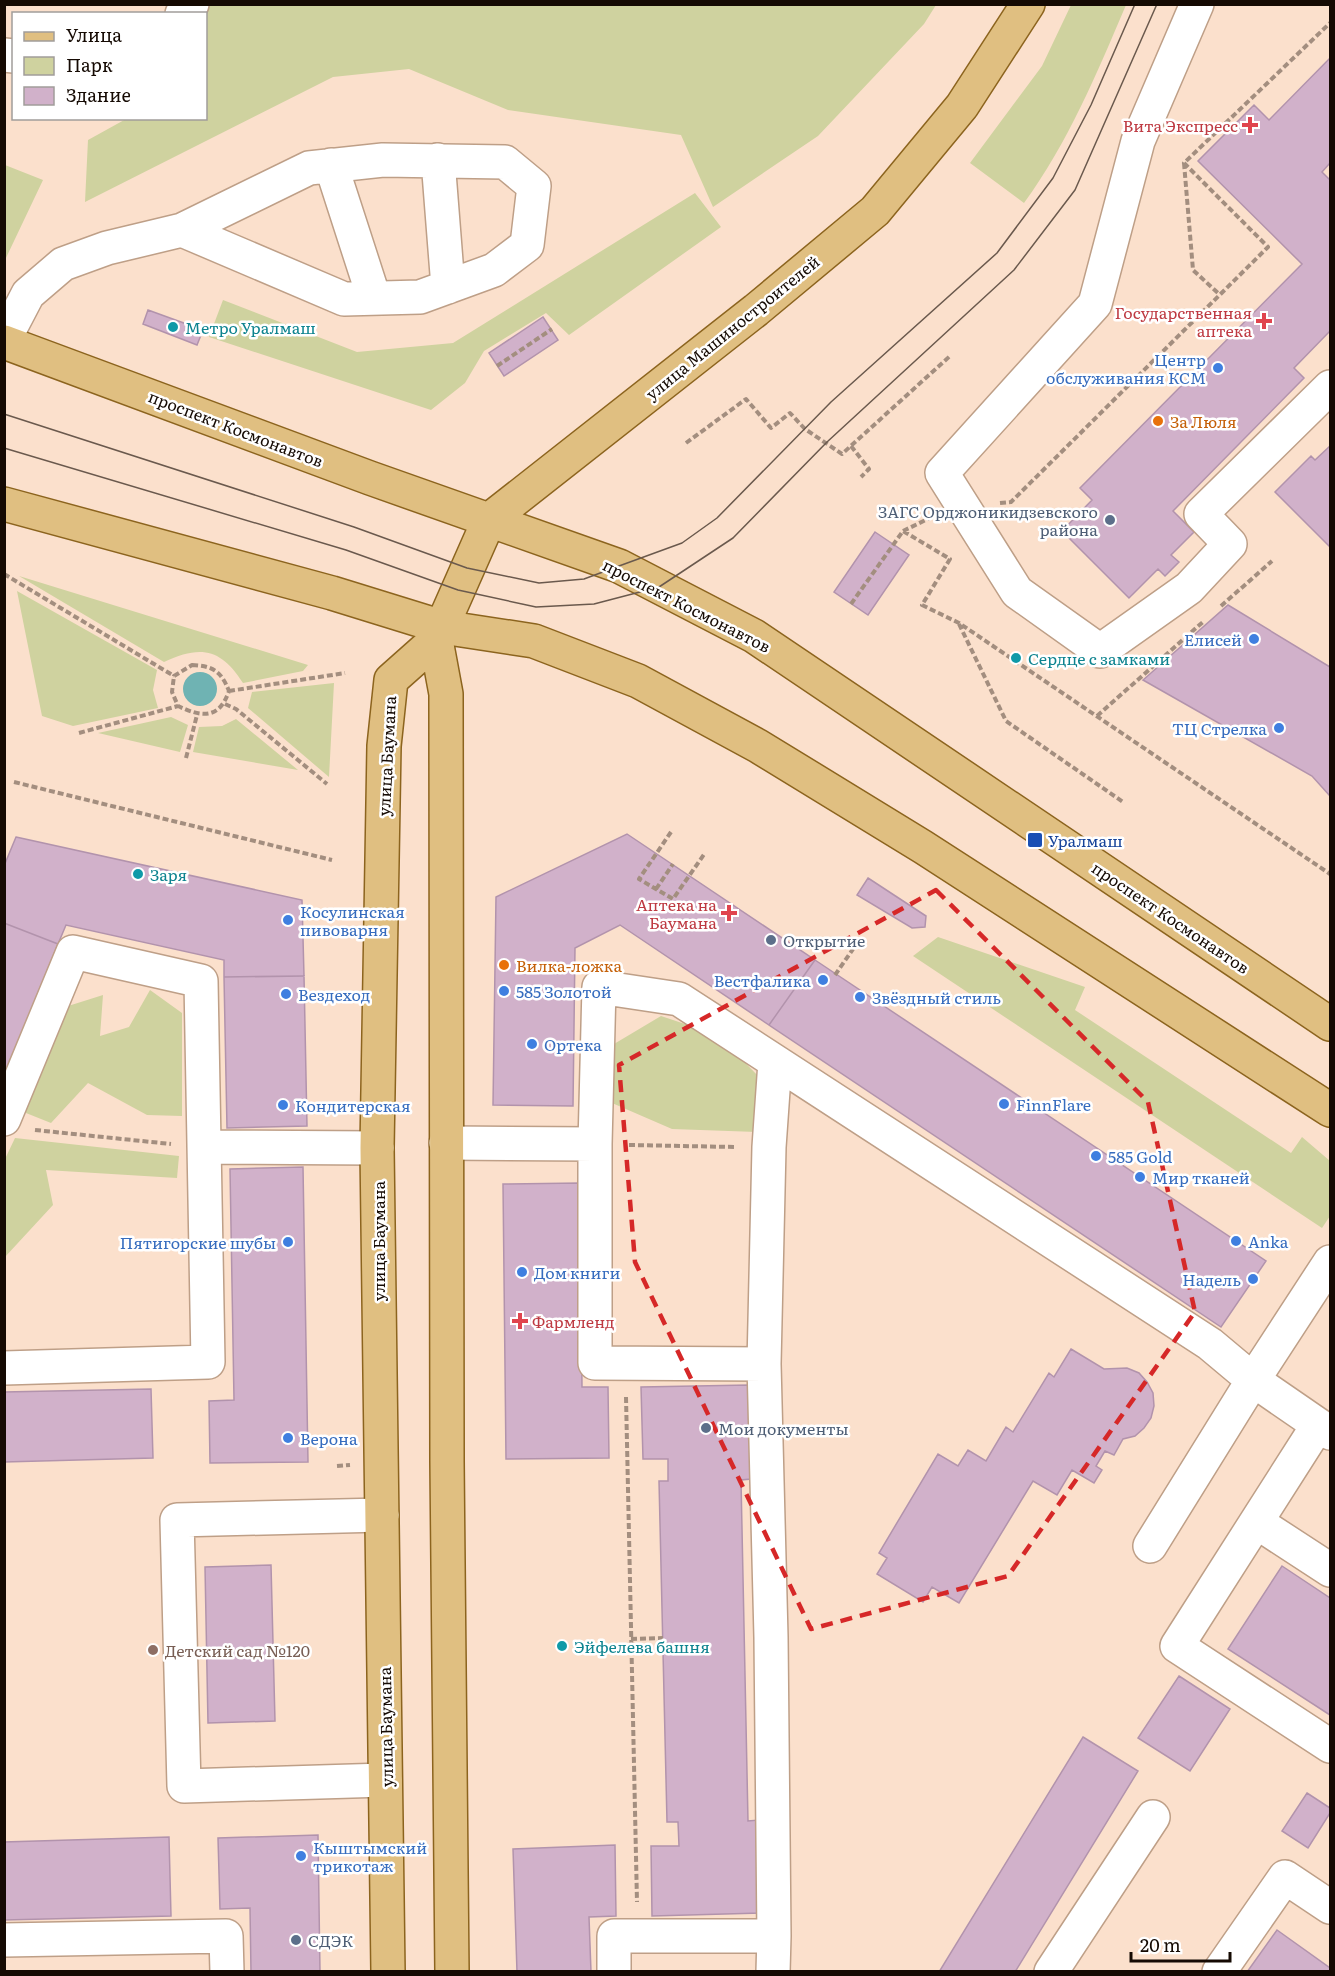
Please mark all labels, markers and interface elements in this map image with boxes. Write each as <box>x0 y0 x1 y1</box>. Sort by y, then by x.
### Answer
legend <box>12 12 207 120</box>
text: Улица <box>66 21 122 48</box>
text: Парк <box>66 51 113 78</box>
text: Здание <box>66 81 131 108</box>
place label: Вита Экспресс <box>1123 113 1238 137</box>
marker: Вита Экспресс <box>1243 118 1257 132</box>
street label: улица Машиностроителей <box>640 249 824 405</box>
place label: Государственная аптека <box>1115 300 1252 342</box>
marker: Государственная аптека <box>1257 314 1271 328</box>
place label: Метро Уралмаш <box>185 315 316 339</box>
marker: Метро Уралмаш <box>166 320 180 334</box>
place label: Центр обслуживания КСМ <box>1046 347 1206 389</box>
marker: Центр обслуживания КСМ <box>1211 361 1225 375</box>
street label: проспект Космонавтов <box>145 384 327 472</box>
place label: За Люля <box>1170 409 1237 433</box>
marker: За Люля <box>1151 414 1165 428</box>
place label: ЗАГС Орджоникидзевского района <box>878 499 1098 541</box>
marker: ЗАГС Орджоникидзевского района <box>1103 513 1117 527</box>
street label: проспект Космонавтов <box>599 552 775 658</box>
place label: Елисей <box>1184 627 1242 651</box>
marker: Елисей <box>1247 632 1261 646</box>
place label: Сердце с замками <box>1028 646 1170 670</box>
marker: Сердце с замками <box>1009 651 1023 665</box>
street label: улица Баумана <box>371 695 401 817</box>
place label: ТЦ Стрелка <box>1172 716 1267 740</box>
marker: ТЦ Стрелка <box>1272 721 1286 735</box>
place label: Уралмаш <box>1048 828 1123 852</box>
marker: Уралмаш <box>1026 831 1044 849</box>
street label: проспект Космонавтов <box>1087 855 1255 979</box>
place label: Заря <box>150 862 187 886</box>
marker: Заря <box>131 867 145 881</box>
place label: Аптека на Баумана <box>636 892 717 934</box>
place label: Косулинская пивоварня <box>300 899 405 941</box>
marker: Аптека на Баумана <box>722 906 736 920</box>
marker: Косулинская пивоварня <box>281 913 295 927</box>
place label: Открытие <box>783 928 865 952</box>
marker: Открытие <box>764 933 778 947</box>
place label: Вилка-ложка <box>516 953 622 977</box>
marker: Вилка-ложка <box>497 958 511 972</box>
place label: Вестфалика <box>714 968 811 992</box>
marker: Вестфалика <box>816 973 830 987</box>
place label: 585 Золотой <box>516 979 612 1003</box>
place label: Вездеход <box>298 982 370 1006</box>
marker: 585 Золотой <box>497 984 511 998</box>
place label: Звёздный стиль <box>872 985 1001 1009</box>
marker: Вездеход <box>279 987 293 1001</box>
marker: Звёздный стиль <box>853 990 867 1004</box>
place label: Ортека <box>544 1032 602 1056</box>
marker: Ортека <box>525 1037 539 1051</box>
place label: FinnFlare <box>1016 1092 1091 1116</box>
place label: Кондитерская <box>295 1093 411 1117</box>
marker: FinnFlare <box>997 1097 1011 1111</box>
marker: Кондитерская <box>276 1098 290 1112</box>
place label: 585 Gold <box>1108 1144 1173 1168</box>
marker: 585 Gold <box>1089 1149 1103 1163</box>
place label: Мир тканей <box>1152 1165 1250 1189</box>
marker: Мир тканей <box>1133 1170 1147 1184</box>
street label: улица Баумана <box>366 1180 390 1301</box>
place label: Anka <box>1248 1229 1289 1253</box>
place label: Пятигорские шубы <box>120 1230 276 1254</box>
marker: Anka <box>1229 1234 1243 1248</box>
marker: Пятигорские шубы <box>281 1235 295 1249</box>
place label: Дом книги <box>534 1260 620 1284</box>
marker: Дом книги <box>515 1265 529 1279</box>
place label: Надель <box>1182 1267 1241 1291</box>
marker: Надель <box>1246 1272 1260 1286</box>
place label: Фармленд <box>532 1309 615 1333</box>
marker: Фармленд <box>513 1314 527 1328</box>
place label: Мои документы <box>718 1416 849 1440</box>
marker: Мои документы <box>699 1421 713 1435</box>
place label: Верона <box>300 1426 358 1450</box>
marker: Верона <box>281 1431 295 1445</box>
place label: Эйфелева башня <box>574 1634 710 1658</box>
place label: Детский сад №120 <box>165 1638 310 1662</box>
marker: Эйфелева башня <box>555 1639 569 1653</box>
marker: Детский сад №120 <box>146 1643 160 1657</box>
street label: улица Баумана <box>372 1666 398 1787</box>
place label: Кыштымский трикотаж <box>313 1835 427 1877</box>
marker: Кыштымский трикотаж <box>294 1849 308 1863</box>
scale bar <box>1131 1925 1230 1963</box>
place label: СДЭК <box>308 1928 353 1952</box>
text: 20 m <box>1140 1931 1181 1958</box>
marker: СДЭК <box>289 1933 303 1947</box>

